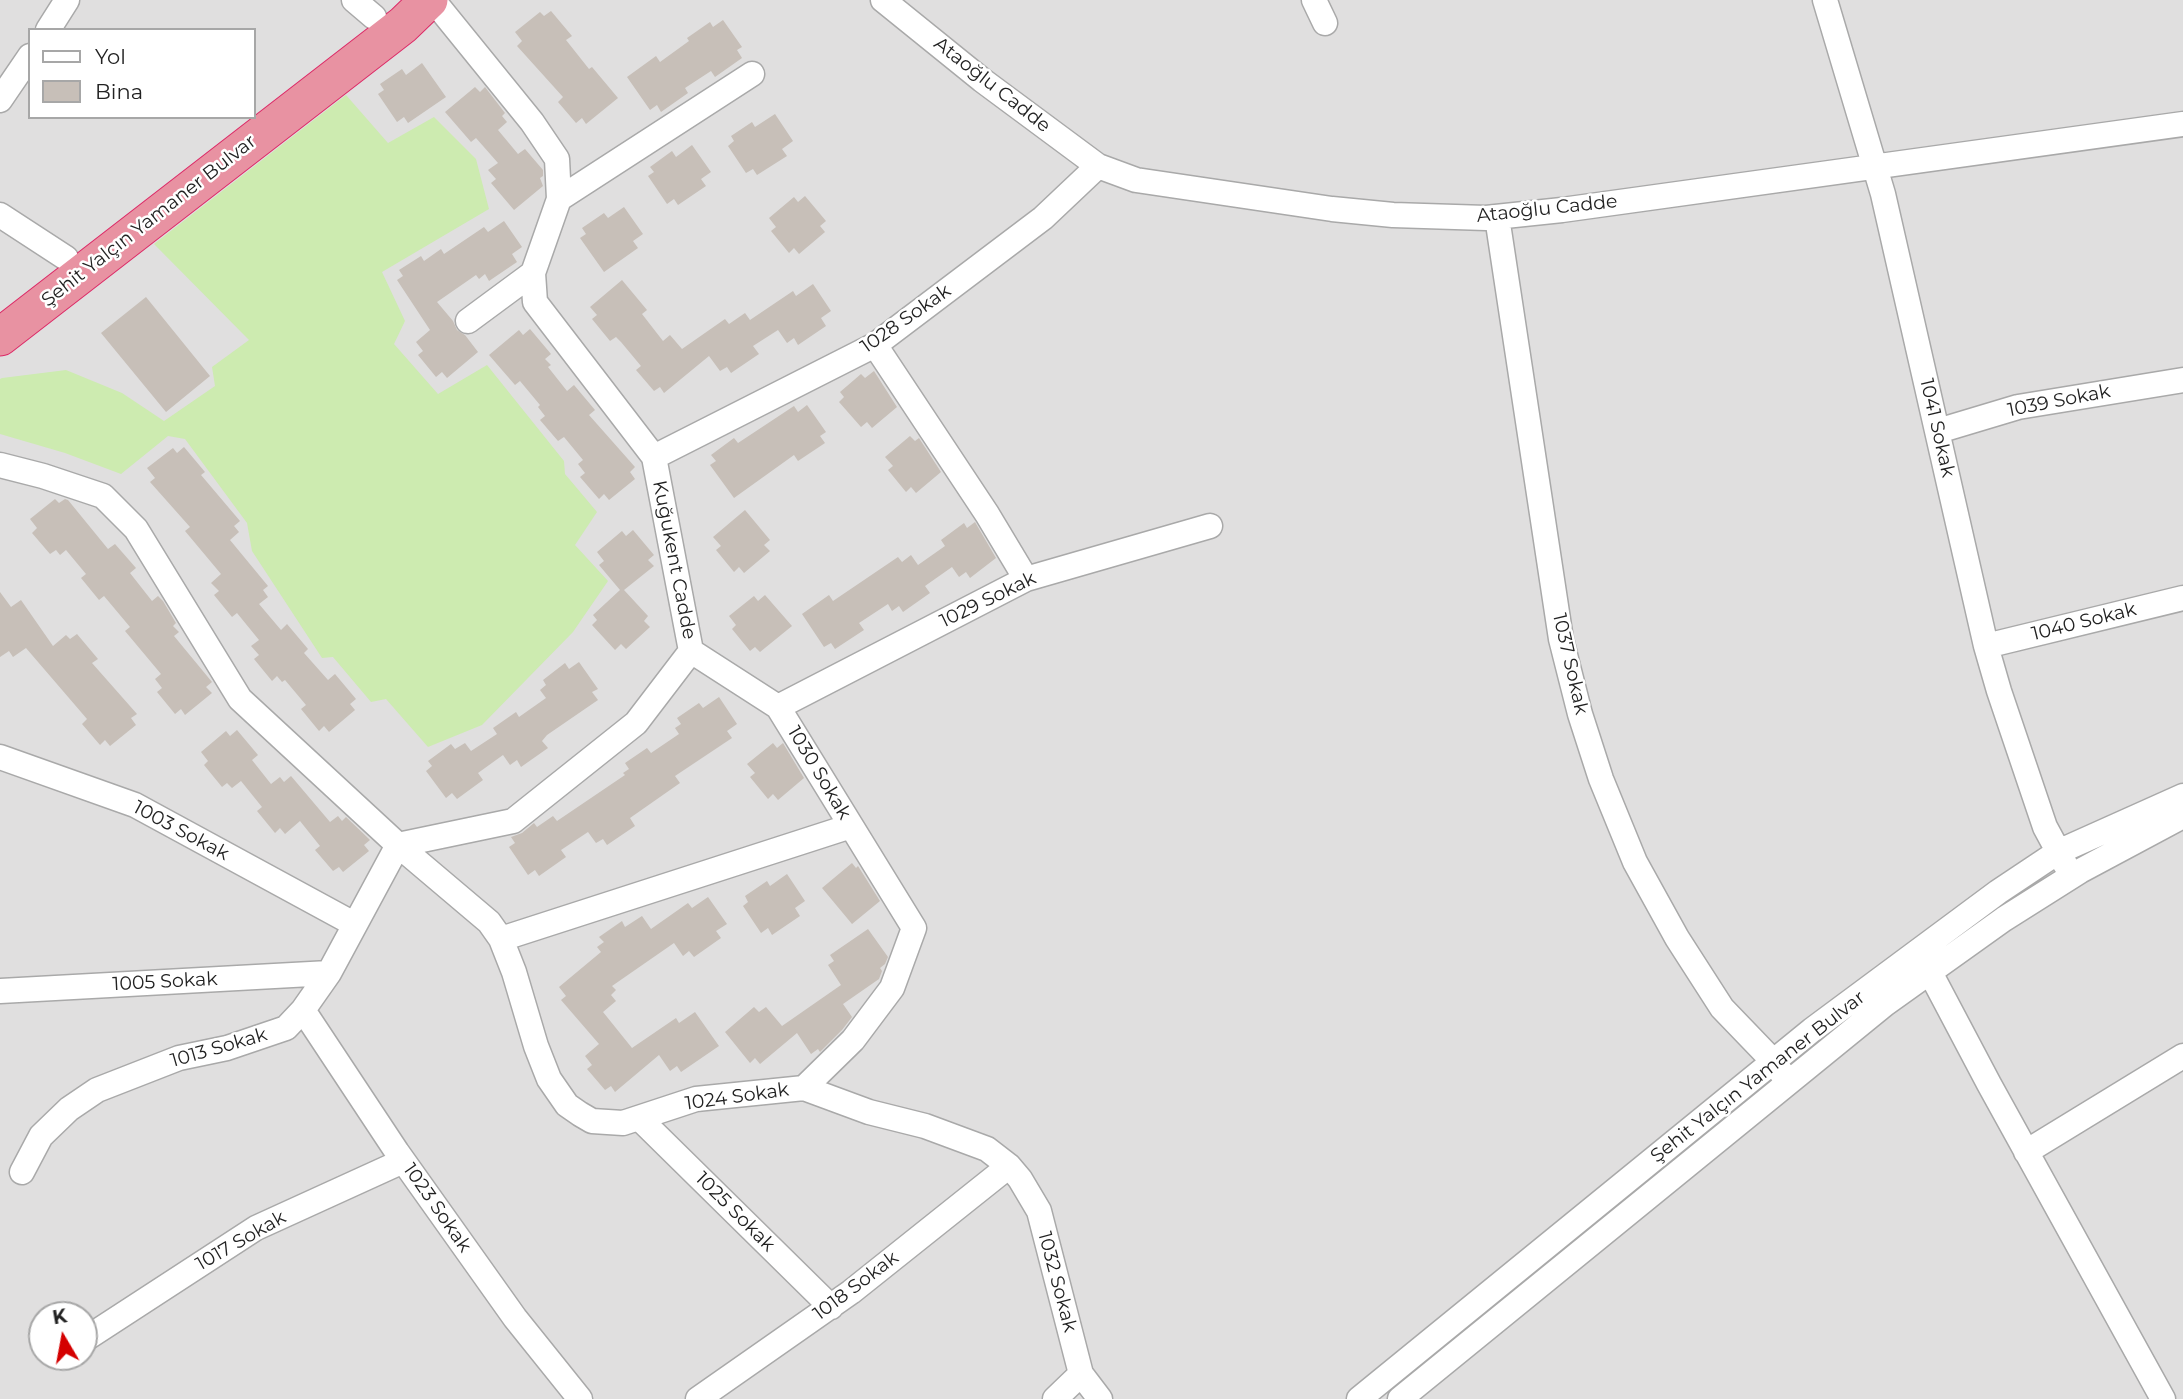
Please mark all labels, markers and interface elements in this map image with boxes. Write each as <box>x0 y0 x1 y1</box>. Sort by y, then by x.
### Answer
legend <box>28 28 256 119</box>
street label: Ataoğlu Cadde <box>929 32 1055 138</box>
text: Yol <box>95 44 126 69</box>
text: Bina <box>95 79 143 104</box>
street label: Şehit Yalçın Yamaner Bulvar <box>37 130 261 312</box>
street label: Ataoğlu Cadde <box>1475 190 1619 228</box>
street label: 1028 Sokak <box>857 280 955 358</box>
street label: 1041 Sokak <box>1915 376 1959 480</box>
street label: 1039 Sokak <box>2006 380 2112 422</box>
street label: Kuğukent Cadde <box>647 479 701 641</box>
street label: 1029 Sokak <box>936 567 1040 633</box>
street label: 1040 Sokak <box>2029 598 2139 646</box>
street label: 1037 Sokak <box>1547 611 1593 717</box>
street label: 1030 Sokak <box>782 722 856 824</box>
street label: 1003 Sokak <box>129 796 233 866</box>
street label: 1005 Sokak <box>112 968 218 996</box>
street label: Şehit Yalçın Yamaner Bulvar <box>1646 986 1870 1168</box>
street label: 1013 Sokak <box>168 1023 270 1073</box>
street label: 1024 Sokak <box>684 1078 790 1116</box>
street label: 1023 Sokak <box>398 1159 476 1257</box>
street label: 1025 Sokak <box>690 1167 780 1257</box>
street label: 1017 Sokak <box>192 1206 290 1276</box>
street label: 1032 Sokak <box>1033 1229 1081 1335</box>
street label: 1018 Sokak <box>809 1247 903 1325</box>
north arrow <box>28 1301 98 1371</box>
text: K <box>51 1304 69 1329</box>

